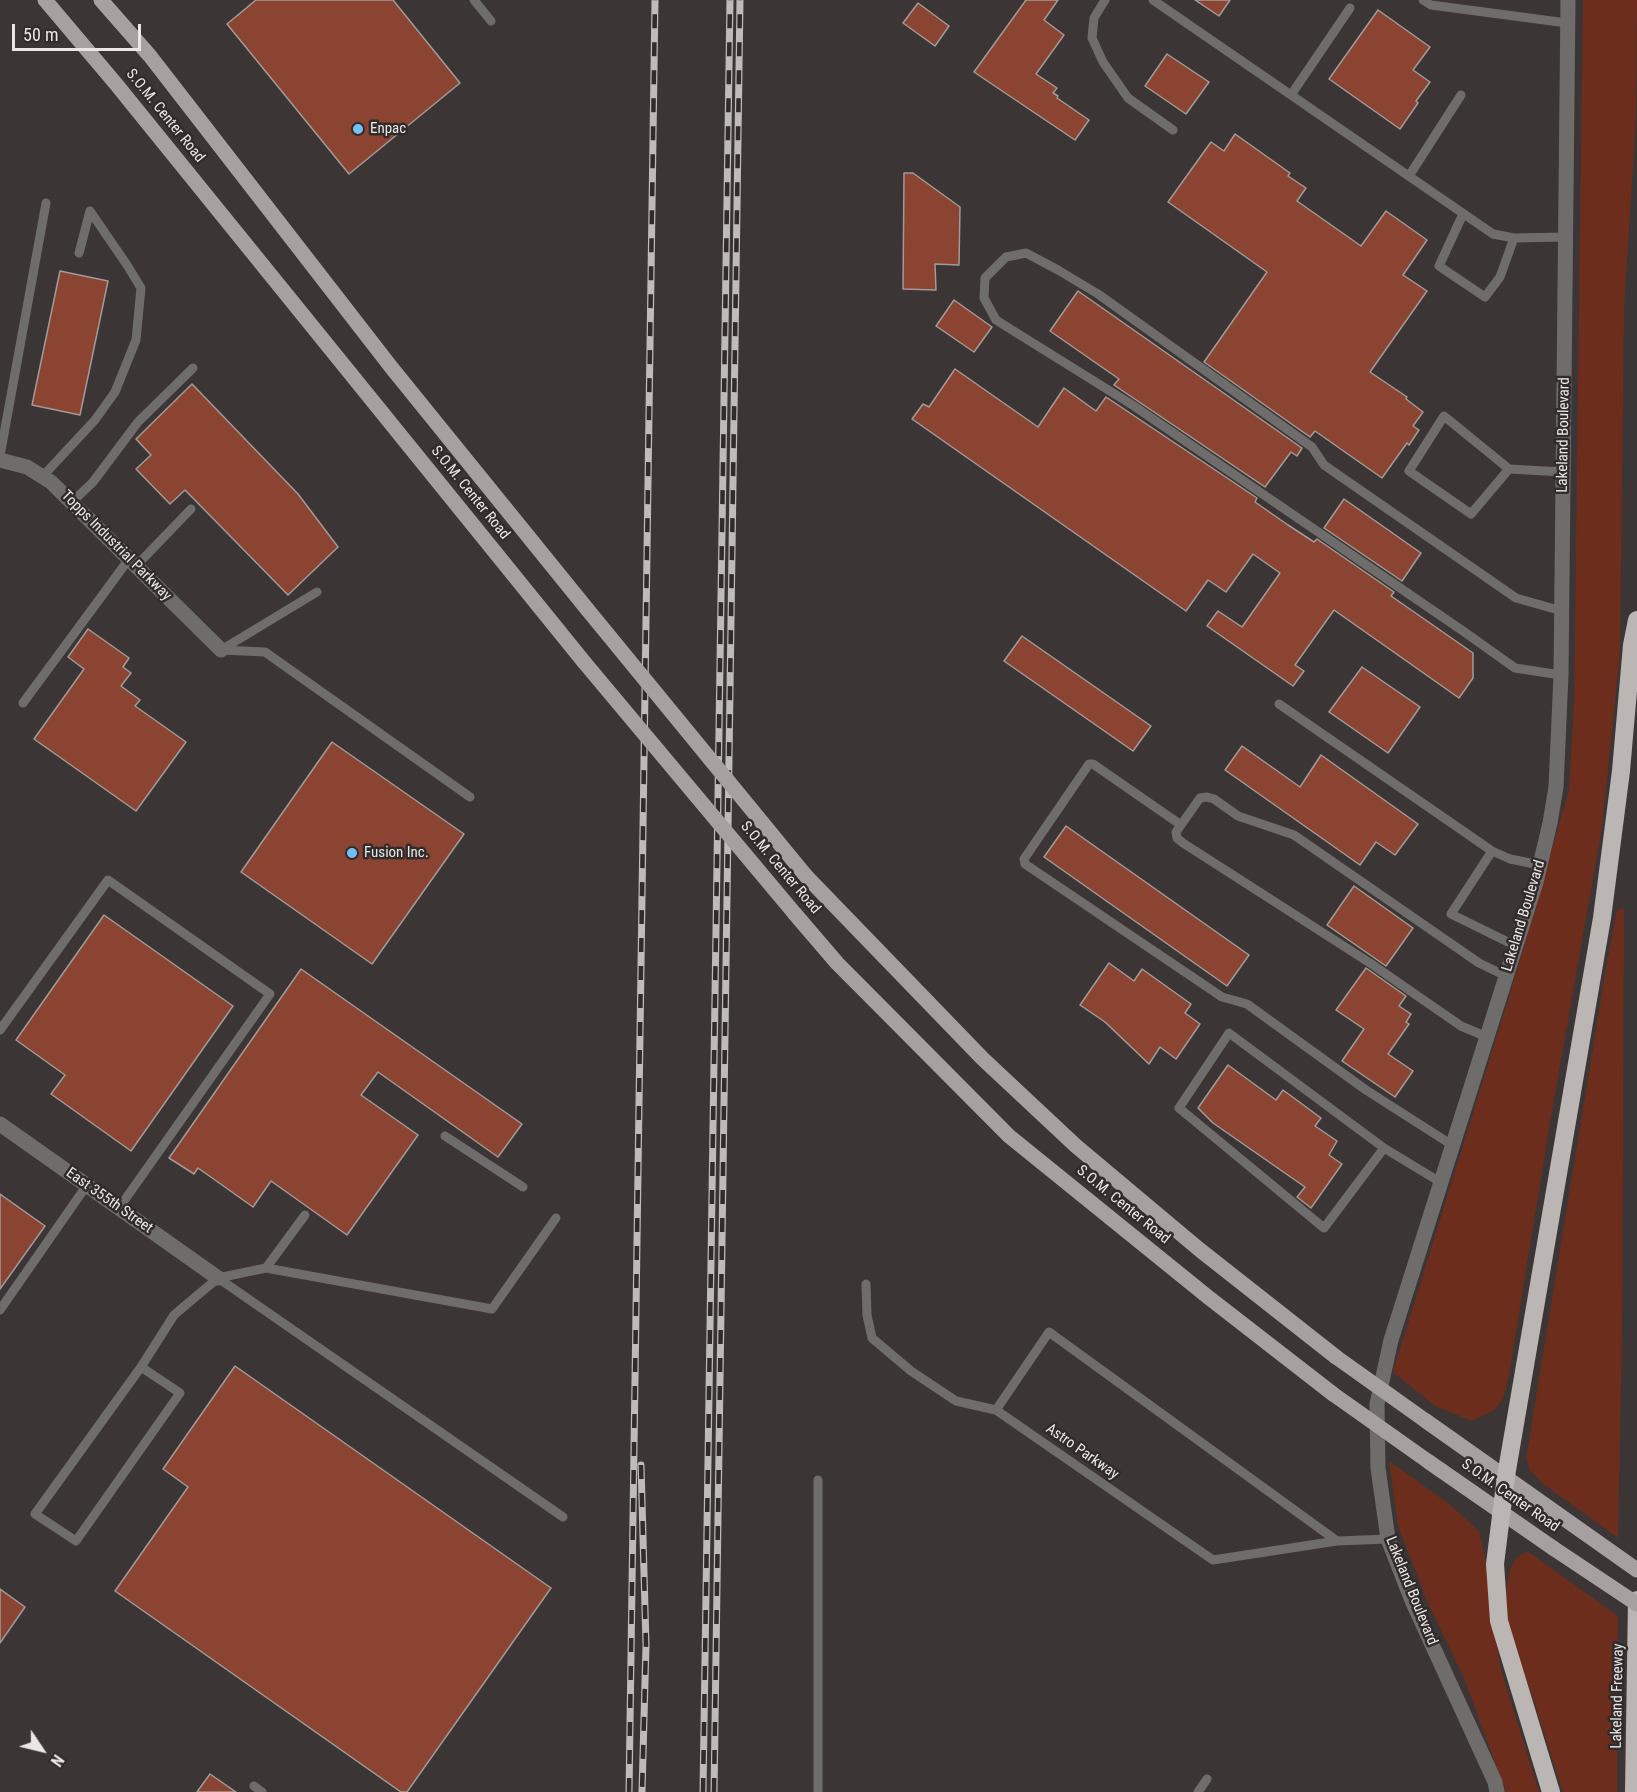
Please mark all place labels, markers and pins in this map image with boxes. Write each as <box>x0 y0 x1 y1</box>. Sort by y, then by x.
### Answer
place label: Enpac <box>370 120 406 138</box>
marker: Enpac <box>351 122 365 136</box>
place label: Fusion Inc. <box>364 844 429 862</box>
marker: Fusion Inc. <box>345 846 359 860</box>

